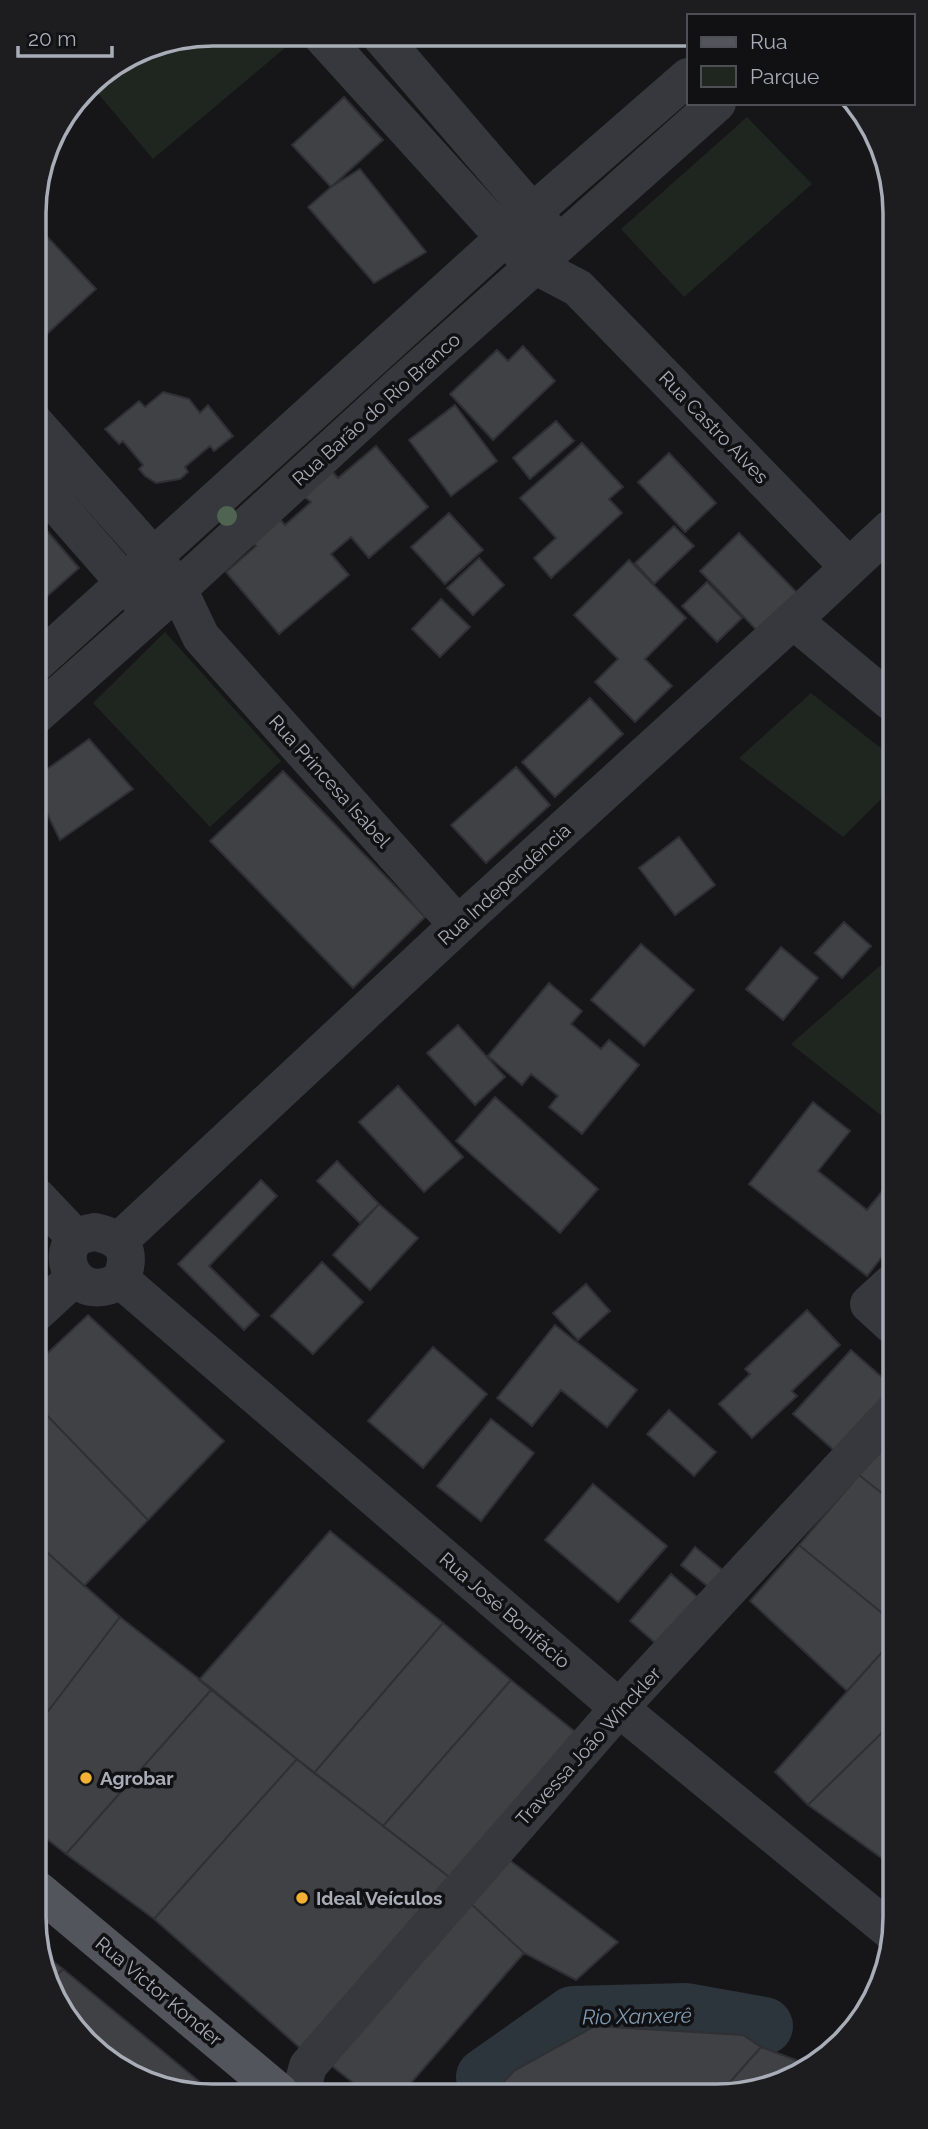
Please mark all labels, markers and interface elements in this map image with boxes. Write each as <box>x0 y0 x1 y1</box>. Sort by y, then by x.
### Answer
scale bar <box>18 14 112 58</box>
legend <box>687 14 914 105</box>
text: 20 m <box>28 26 76 51</box>
text: Rua <box>750 29 787 54</box>
text: Parque <box>750 64 819 89</box>
street label: Rua Barão do Rio Branco <box>288 328 464 490</box>
street label: Rua Castro Alves <box>655 366 773 488</box>
street label: Rua Princesa Isabel <box>265 710 396 852</box>
street label: Rua Independência <box>433 819 575 949</box>
street label: Rua José Bonifácio <box>435 1547 575 1673</box>
street label: Travessa João Winckler <box>511 1662 665 1830</box>
place label: Agrobar <box>100 1767 174 1789</box>
marker: Agrobar <box>78 1770 94 1786</box>
place label: Ideal Veículos <box>316 1887 442 1909</box>
marker: Ideal Veículos <box>294 1890 310 1906</box>
street label: Rua Victor Konder <box>91 1932 227 2050</box>
water label: Rio Xanxerê <box>582 2003 692 2029</box>

